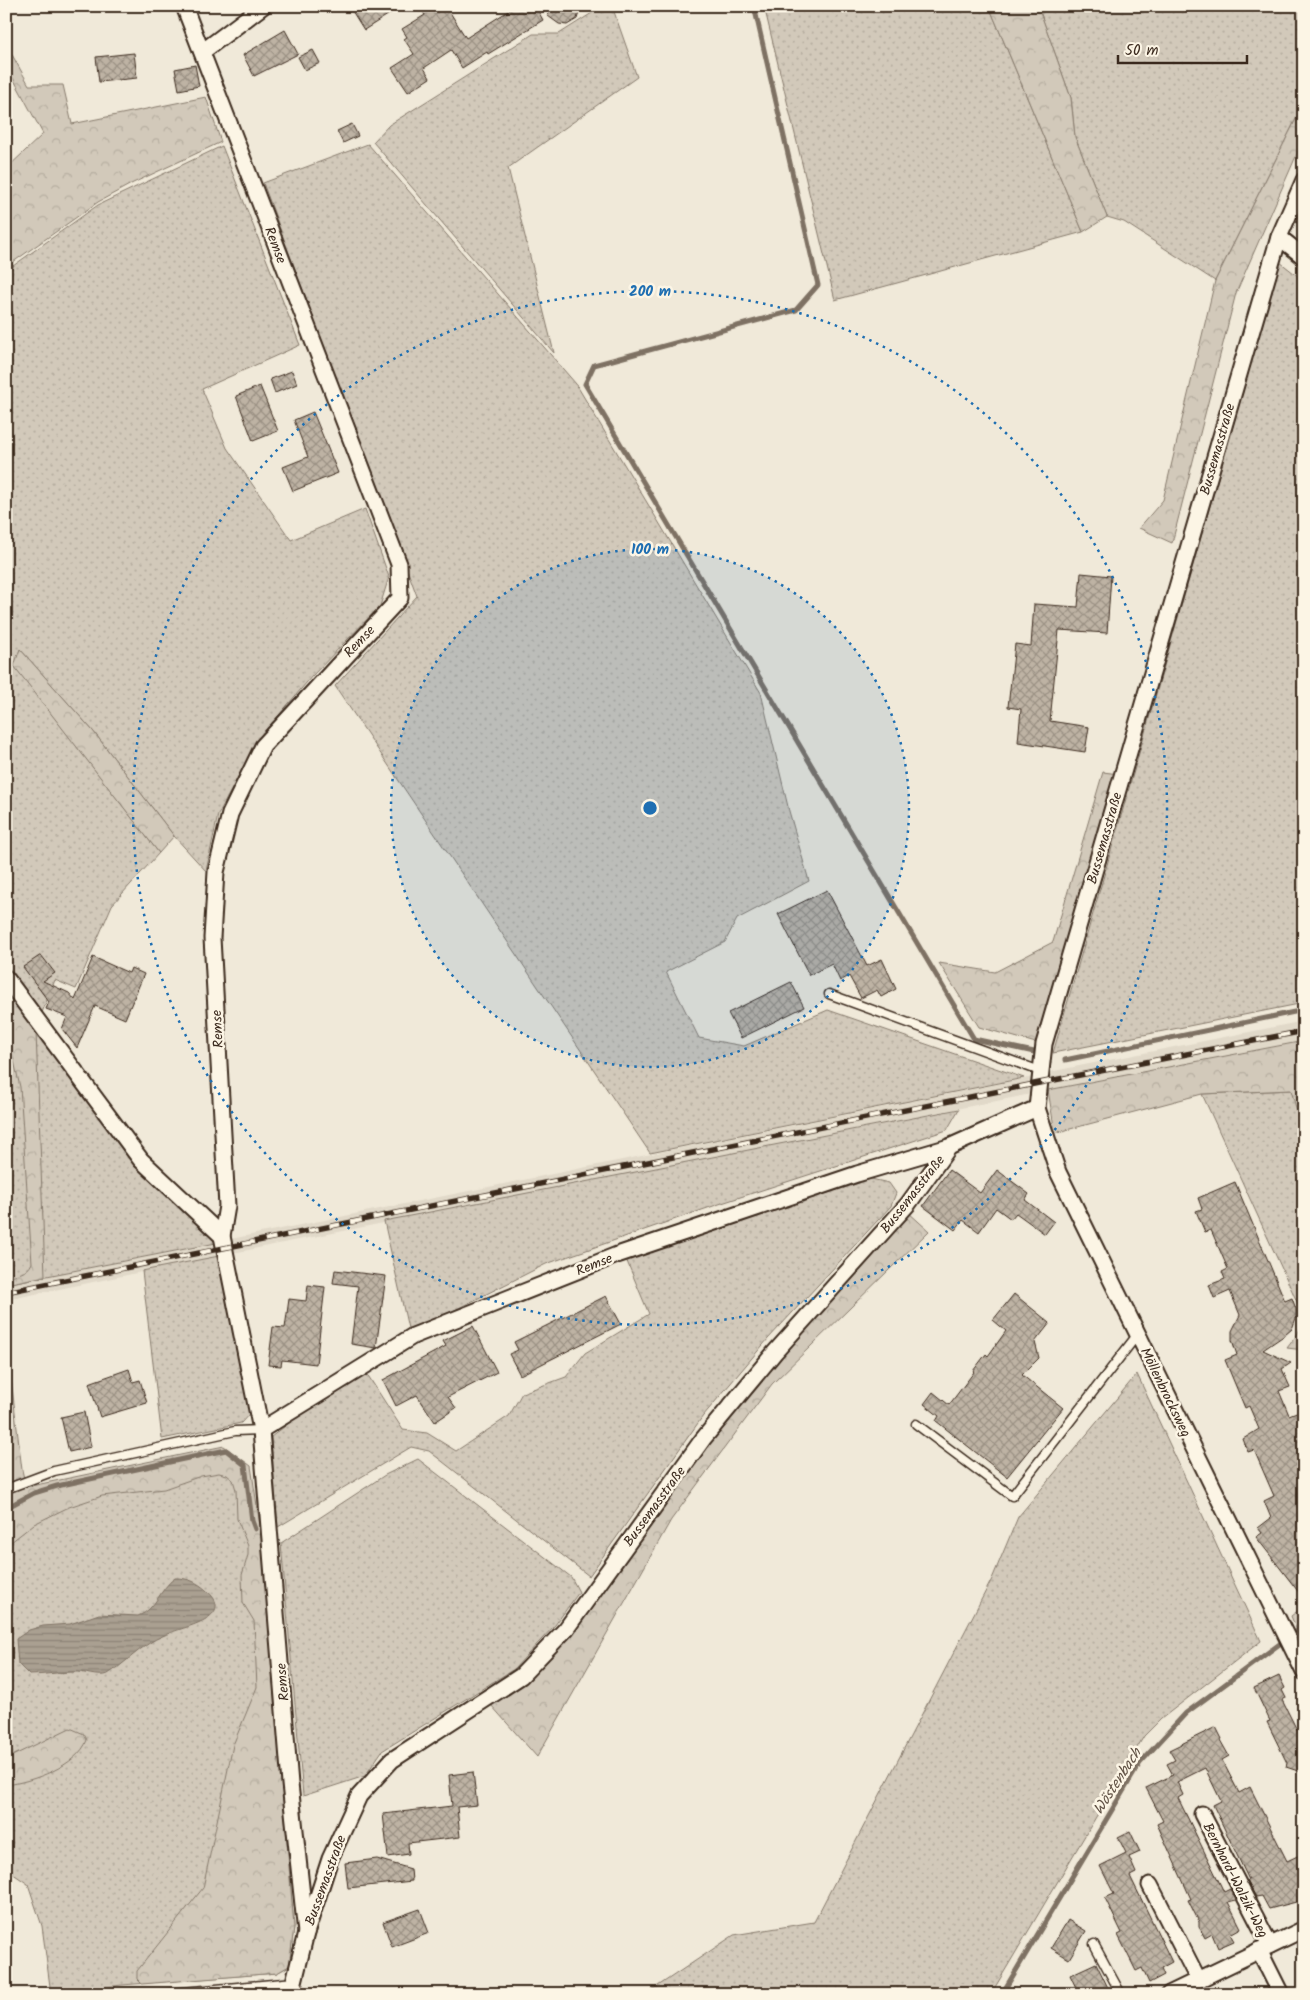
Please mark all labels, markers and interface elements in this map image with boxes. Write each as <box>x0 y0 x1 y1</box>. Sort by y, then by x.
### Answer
scale bar <box>1118 32 1246 64</box>
text: 50 m <box>1125 39 1159 63</box>
street label: Remse <box>258 224 292 268</box>
text: 200 m <box>629 280 671 304</box>
street label: Bussemasstraße <box>1194 400 1242 498</box>
text: 100 m <box>631 538 669 562</box>
street label: Remse <box>339 620 381 663</box>
street label: Bussemasstraße <box>1081 789 1129 887</box>
centre of rings <box>641 799 659 817</box>
street label: Remse <box>206 1009 230 1048</box>
street label: Bussemasstraße <box>875 1150 951 1239</box>
street label: Remse <box>573 1247 617 1282</box>
street label: Möllenbrocksweg <box>1134 1344 1196 1441</box>
street label: Bussemasstraße <box>618 1461 692 1551</box>
street label: Remse <box>270 1661 296 1702</box>
water label: Wöstenbach <box>1087 1742 1149 1820</box>
street label: Bernhard-Walzik-Weg <box>1197 1819 1274 1942</box>
street label: Bussemasstraße <box>299 1831 353 1929</box>

